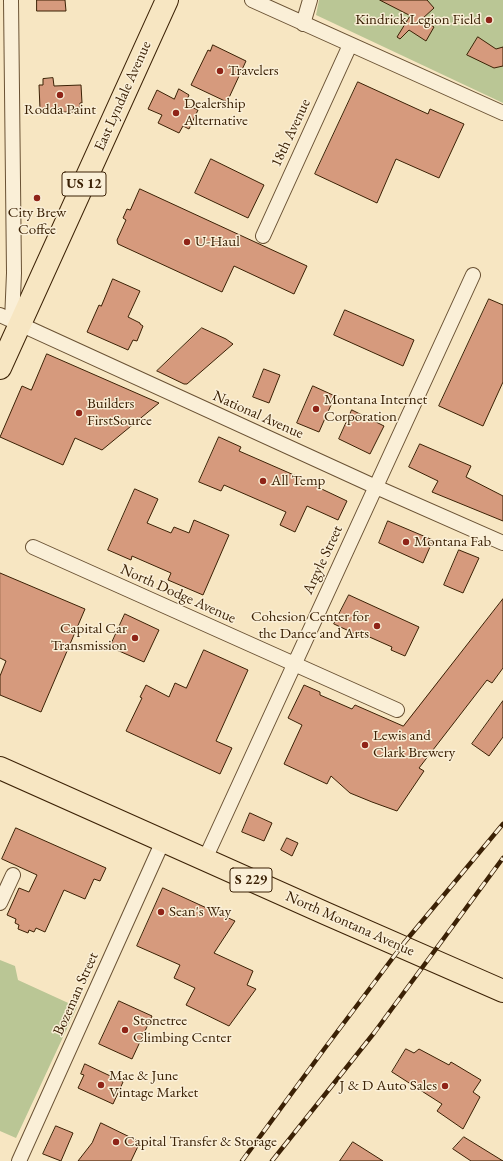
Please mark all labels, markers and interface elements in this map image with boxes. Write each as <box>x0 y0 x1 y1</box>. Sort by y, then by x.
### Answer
place label: Kindrick Legion Field <box>355 11 481 29</box>
marker: Kindrick Legion Field <box>484 15 494 25</box>
street label: East Lyndale Avenue <box>91 38 155 154</box>
place label: Travelers <box>228 62 279 80</box>
marker: Travelers <box>215 66 225 76</box>
marker: Rodda Paint <box>55 90 65 100</box>
place label: Dealership Alternative <box>184 95 248 130</box>
street label: 18th Avenue <box>267 96 315 170</box>
place label: Rodda Paint <box>24 101 96 119</box>
marker: Dealership Alternative <box>171 108 181 118</box>
road number: US 12 <box>62 172 106 196</box>
marker: City Brew Coffee <box>32 193 42 203</box>
place label: City Brew Coffee <box>8 204 66 239</box>
place label: U-Haul <box>195 233 240 251</box>
marker: U-Haul <box>182 237 192 247</box>
street label: National Avenue <box>210 387 306 443</box>
place label: Montana Internet Corporation <box>324 391 427 426</box>
place label: Builders FirstSource <box>87 395 152 430</box>
marker: Montana Internet Corporation <box>311 404 321 414</box>
marker: Builders FirstSource <box>74 408 84 418</box>
place label: All Temp <box>271 472 325 490</box>
marker: All Temp <box>258 476 268 486</box>
street label: Argyle Street <box>299 523 347 597</box>
place label: Montana Fab <box>414 533 491 551</box>
marker: Montana Fab <box>401 537 411 547</box>
street label: North Dodge Avenue <box>117 560 239 628</box>
place label: Cohesion Center for the Dance and Arts <box>251 608 369 643</box>
place label: Capital Car Transmission <box>51 620 127 655</box>
marker: Cohesion Center for the Dance and Arts <box>372 621 382 631</box>
marker: Capital Car Transmission <box>130 633 140 643</box>
place label: Lewis and Clark Brewery <box>373 727 455 762</box>
marker: Lewis and Clark Brewery <box>360 740 370 750</box>
road number: S 229 <box>230 868 272 892</box>
street label: North Montana Avenue <box>283 888 417 960</box>
place label: Sean's Way <box>169 903 231 921</box>
marker: Sean's Way <box>156 907 166 917</box>
street label: Bozeman Street <box>50 950 102 1038</box>
place label: Stonetree Climbing Center <box>133 1012 231 1047</box>
marker: Stonetree Climbing Center <box>120 1025 130 1035</box>
place label: Mae & June Vintage Market <box>109 1067 198 1102</box>
place label: J & D Auto Sales <box>340 1077 437 1095</box>
marker: Mae & June Vintage Market <box>96 1080 106 1090</box>
marker: J & D Auto Sales <box>440 1081 450 1091</box>
place label: Capital Transfer & Storage <box>124 1133 277 1151</box>
marker: Capital Transfer & Storage <box>111 1137 121 1147</box>

